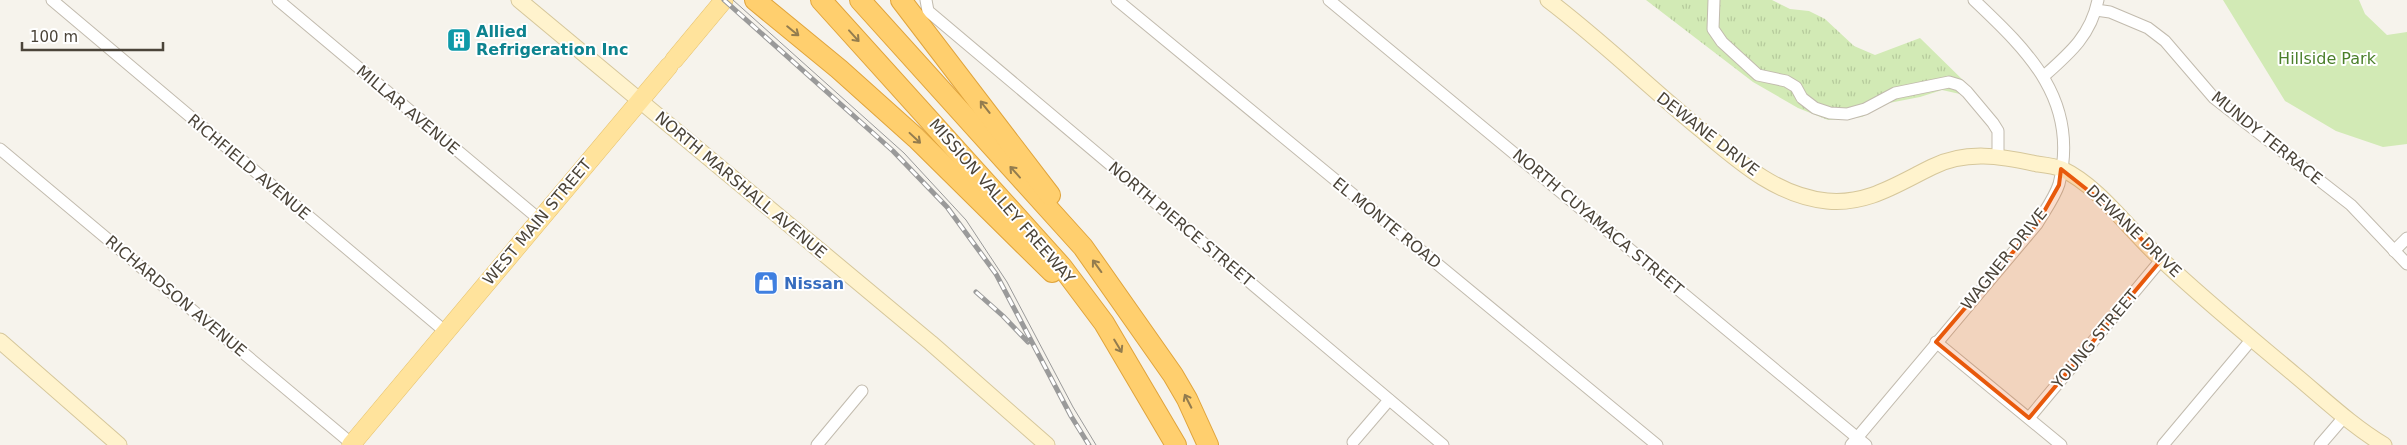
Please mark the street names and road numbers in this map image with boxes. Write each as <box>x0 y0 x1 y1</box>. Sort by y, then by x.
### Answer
street label: MILLAR AVENUE <box>353 61 463 159</box>
street label: MUNDY TERRACE <box>2208 87 2326 189</box>
street label: DEWANE DRIVE <box>1653 88 1763 180</box>
street label: NORTH MARSHALL AVENUE <box>651 108 831 262</box>
street label: RICHFIELD AVENUE <box>184 110 314 224</box>
street label: MISSION VALLEY FREEWAY <box>925 115 1079 287</box>
street label: NORTH CUYAMACA STREET <box>1509 145 1687 299</box>
street label: WEST MAIN STREET <box>479 155 595 289</box>
street label: NORTH PIERCE STREET <box>1105 158 1258 290</box>
street label: EL MONTE ROAD <box>1329 173 1445 273</box>
street label: DEWANE DRIVE <box>2083 181 2185 281</box>
street label: WAGNER DRIVE <box>1957 204 2051 314</box>
street label: RICHARDSON AVENUE <box>102 232 250 360</box>
street label: YOUNG STREET <box>2047 285 2142 393</box>

